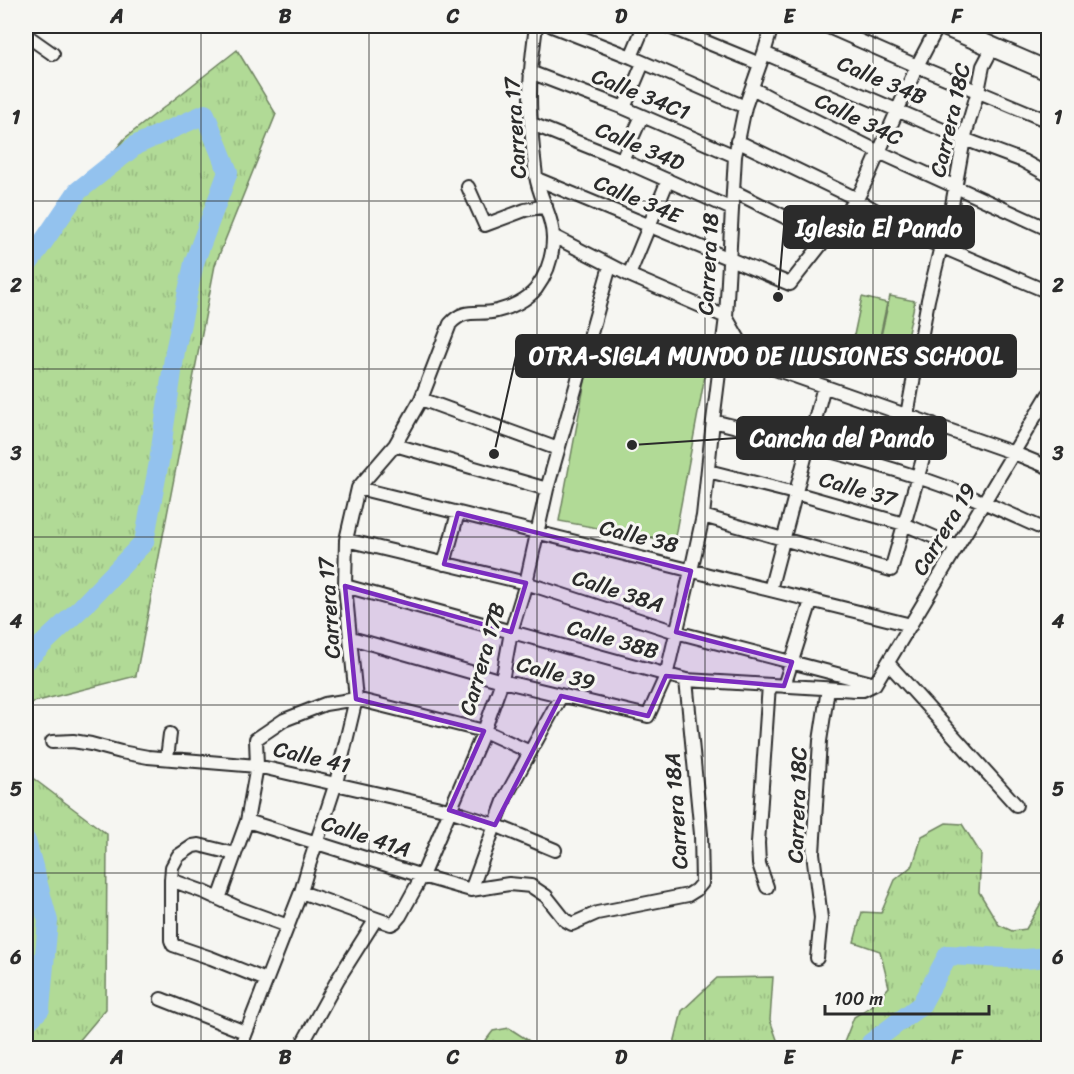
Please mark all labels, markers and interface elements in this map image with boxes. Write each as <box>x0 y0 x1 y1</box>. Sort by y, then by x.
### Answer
text: A <box>109 0 124 34</box>
text: B <box>279 0 292 34</box>
text: C <box>446 0 460 34</box>
text: D <box>615 0 628 34</box>
text: E <box>783 0 796 34</box>
text: F <box>951 0 964 34</box>
street label: Calle 34B <box>831 44 933 116</box>
street label: Calle 34C1 <box>586 57 696 131</box>
street label: Carrera 18C <box>918 59 982 181</box>
street label: Carrera 17 <box>492 74 538 180</box>
street label: Calle 34C <box>808 81 910 157</box>
text: 1 <box>12 100 21 135</box>
text: 1 <box>1054 100 1063 135</box>
street label: Calle 34D <box>589 110 691 183</box>
street label: Calle 34E <box>588 163 690 236</box>
callout: Iglesia El Pando <box>784 206 974 248</box>
text: Iglesia El Pando <box>794 207 963 249</box>
street label: Carrera 18 <box>686 212 730 316</box>
text: 2 <box>9 268 22 303</box>
text: 2 <box>1051 268 1064 303</box>
callout: OTRA-SIGLA MUNDO DE ILUSIONES SCHOOL <box>516 335 1016 377</box>
text: OTRA-SIGLA MUNDO DE ILUSIONES SCHOOL <box>529 335 1004 377</box>
callout: Cancha del Pando <box>737 417 946 459</box>
text: Cancha del Pando <box>749 417 935 459</box>
text: 3 <box>10 436 22 471</box>
text: 3 <box>1052 436 1064 471</box>
street label: Calle 37 <box>815 459 903 519</box>
street label: Carrera 19 <box>901 475 987 583</box>
street label: Calle 38 <box>596 507 682 565</box>
street label: Carrera 17 <box>306 554 352 660</box>
street label: Calle 38A <box>567 558 669 624</box>
street label: Carrera 17B <box>447 598 517 720</box>
text: 4 <box>9 604 23 639</box>
text: 4 <box>1051 604 1065 639</box>
street label: Calle 38B <box>563 607 663 671</box>
street label: Calle 39 <box>513 644 599 702</box>
street label: Calle 41 <box>270 729 354 785</box>
street label: Carrera 18C <box>775 746 819 864</box>
street label: Carrera 18A <box>652 751 700 871</box>
text: 5 <box>10 772 22 807</box>
text: 5 <box>1052 772 1064 807</box>
street label: Calle 41A <box>316 803 416 869</box>
text: 6 <box>9 940 22 975</box>
text: 6 <box>1051 940 1064 975</box>
scale bar <box>825 978 988 1016</box>
text: 100 m <box>834 983 883 1015</box>
text: A <box>109 1040 124 1074</box>
text: B <box>279 1040 292 1074</box>
text: C <box>446 1040 460 1074</box>
text: D <box>615 1040 628 1074</box>
text: E <box>783 1040 796 1074</box>
text: F <box>951 1040 964 1074</box>

